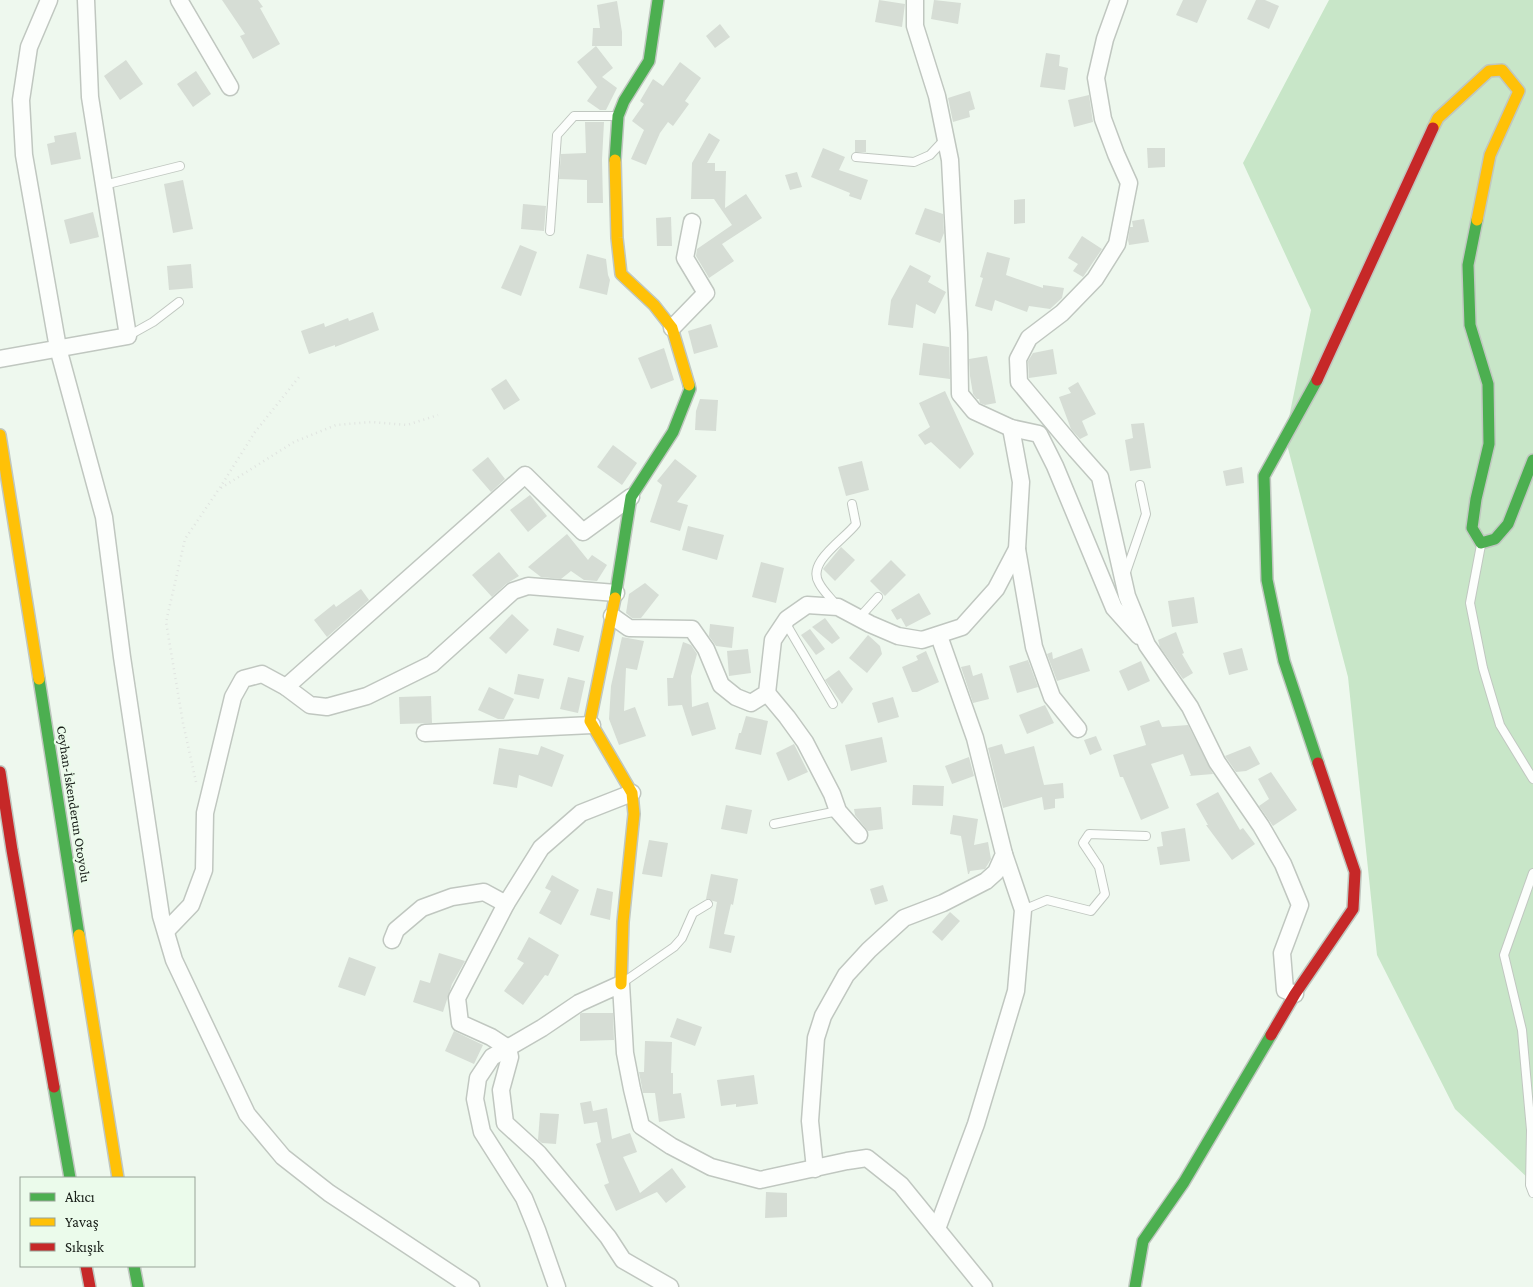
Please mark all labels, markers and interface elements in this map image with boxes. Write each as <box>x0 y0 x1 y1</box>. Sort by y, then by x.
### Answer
street label: Ceyhan-İskenderun Otoyolu <box>54 724 94 884</box>
legend <box>20 1177 195 1267</box>
text: Akıcı <box>65 1189 95 1205</box>
text: Yavaş <box>65 1214 99 1231</box>
text: Sıkışık <box>65 1239 105 1256</box>

